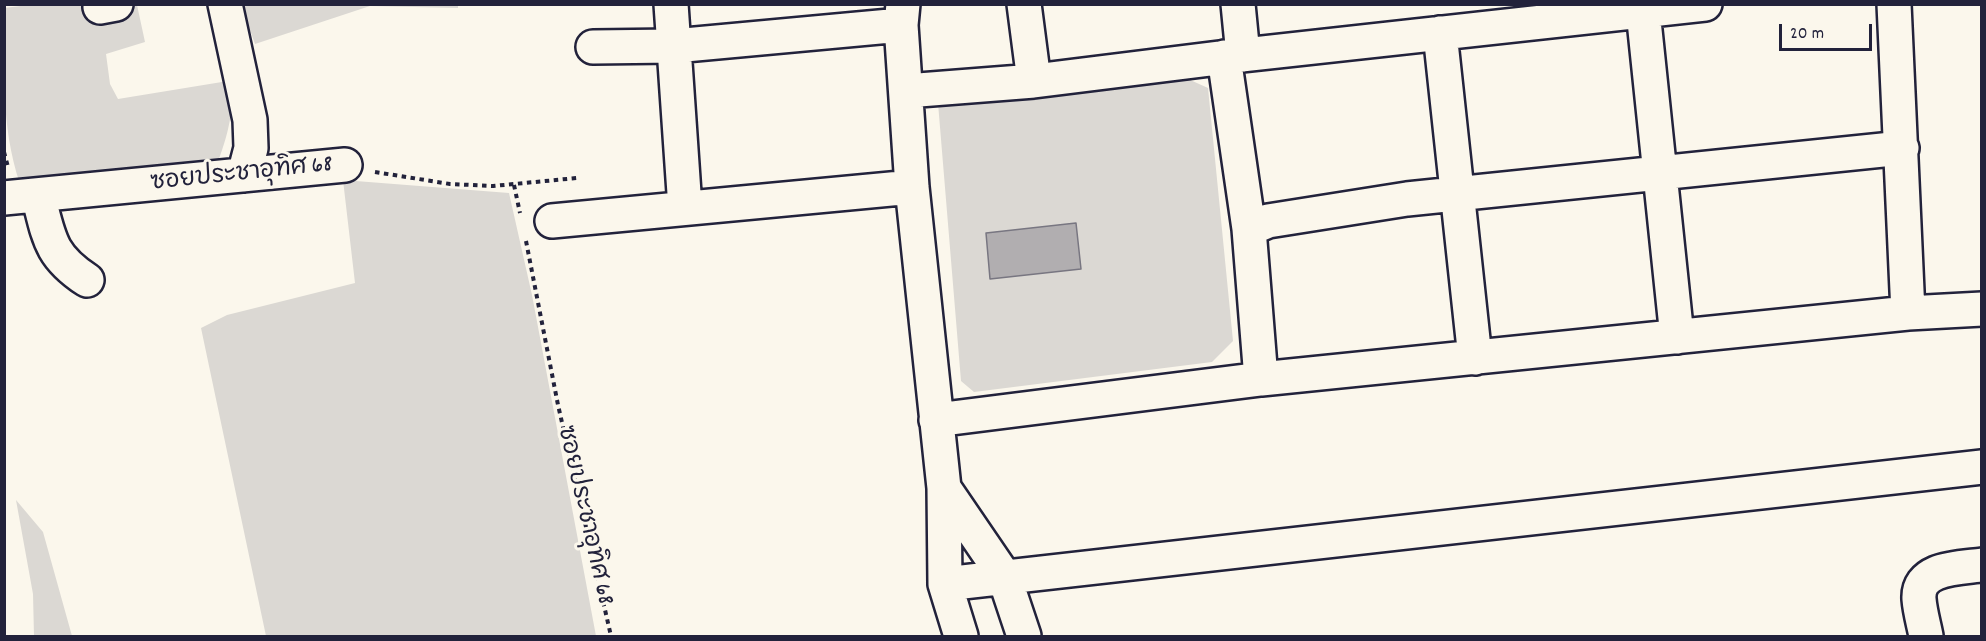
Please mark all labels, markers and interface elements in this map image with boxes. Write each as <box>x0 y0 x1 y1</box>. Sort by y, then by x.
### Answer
scale bar <box>1782 12 1875 50</box>
text: 20 m <box>1790 22 1824 47</box>
street label: ซอยประชาอุทิศ 68 <box>150 152 334 200</box>
street label: ซอยประชาอุทิศ 68 <box>548 424 618 608</box>

